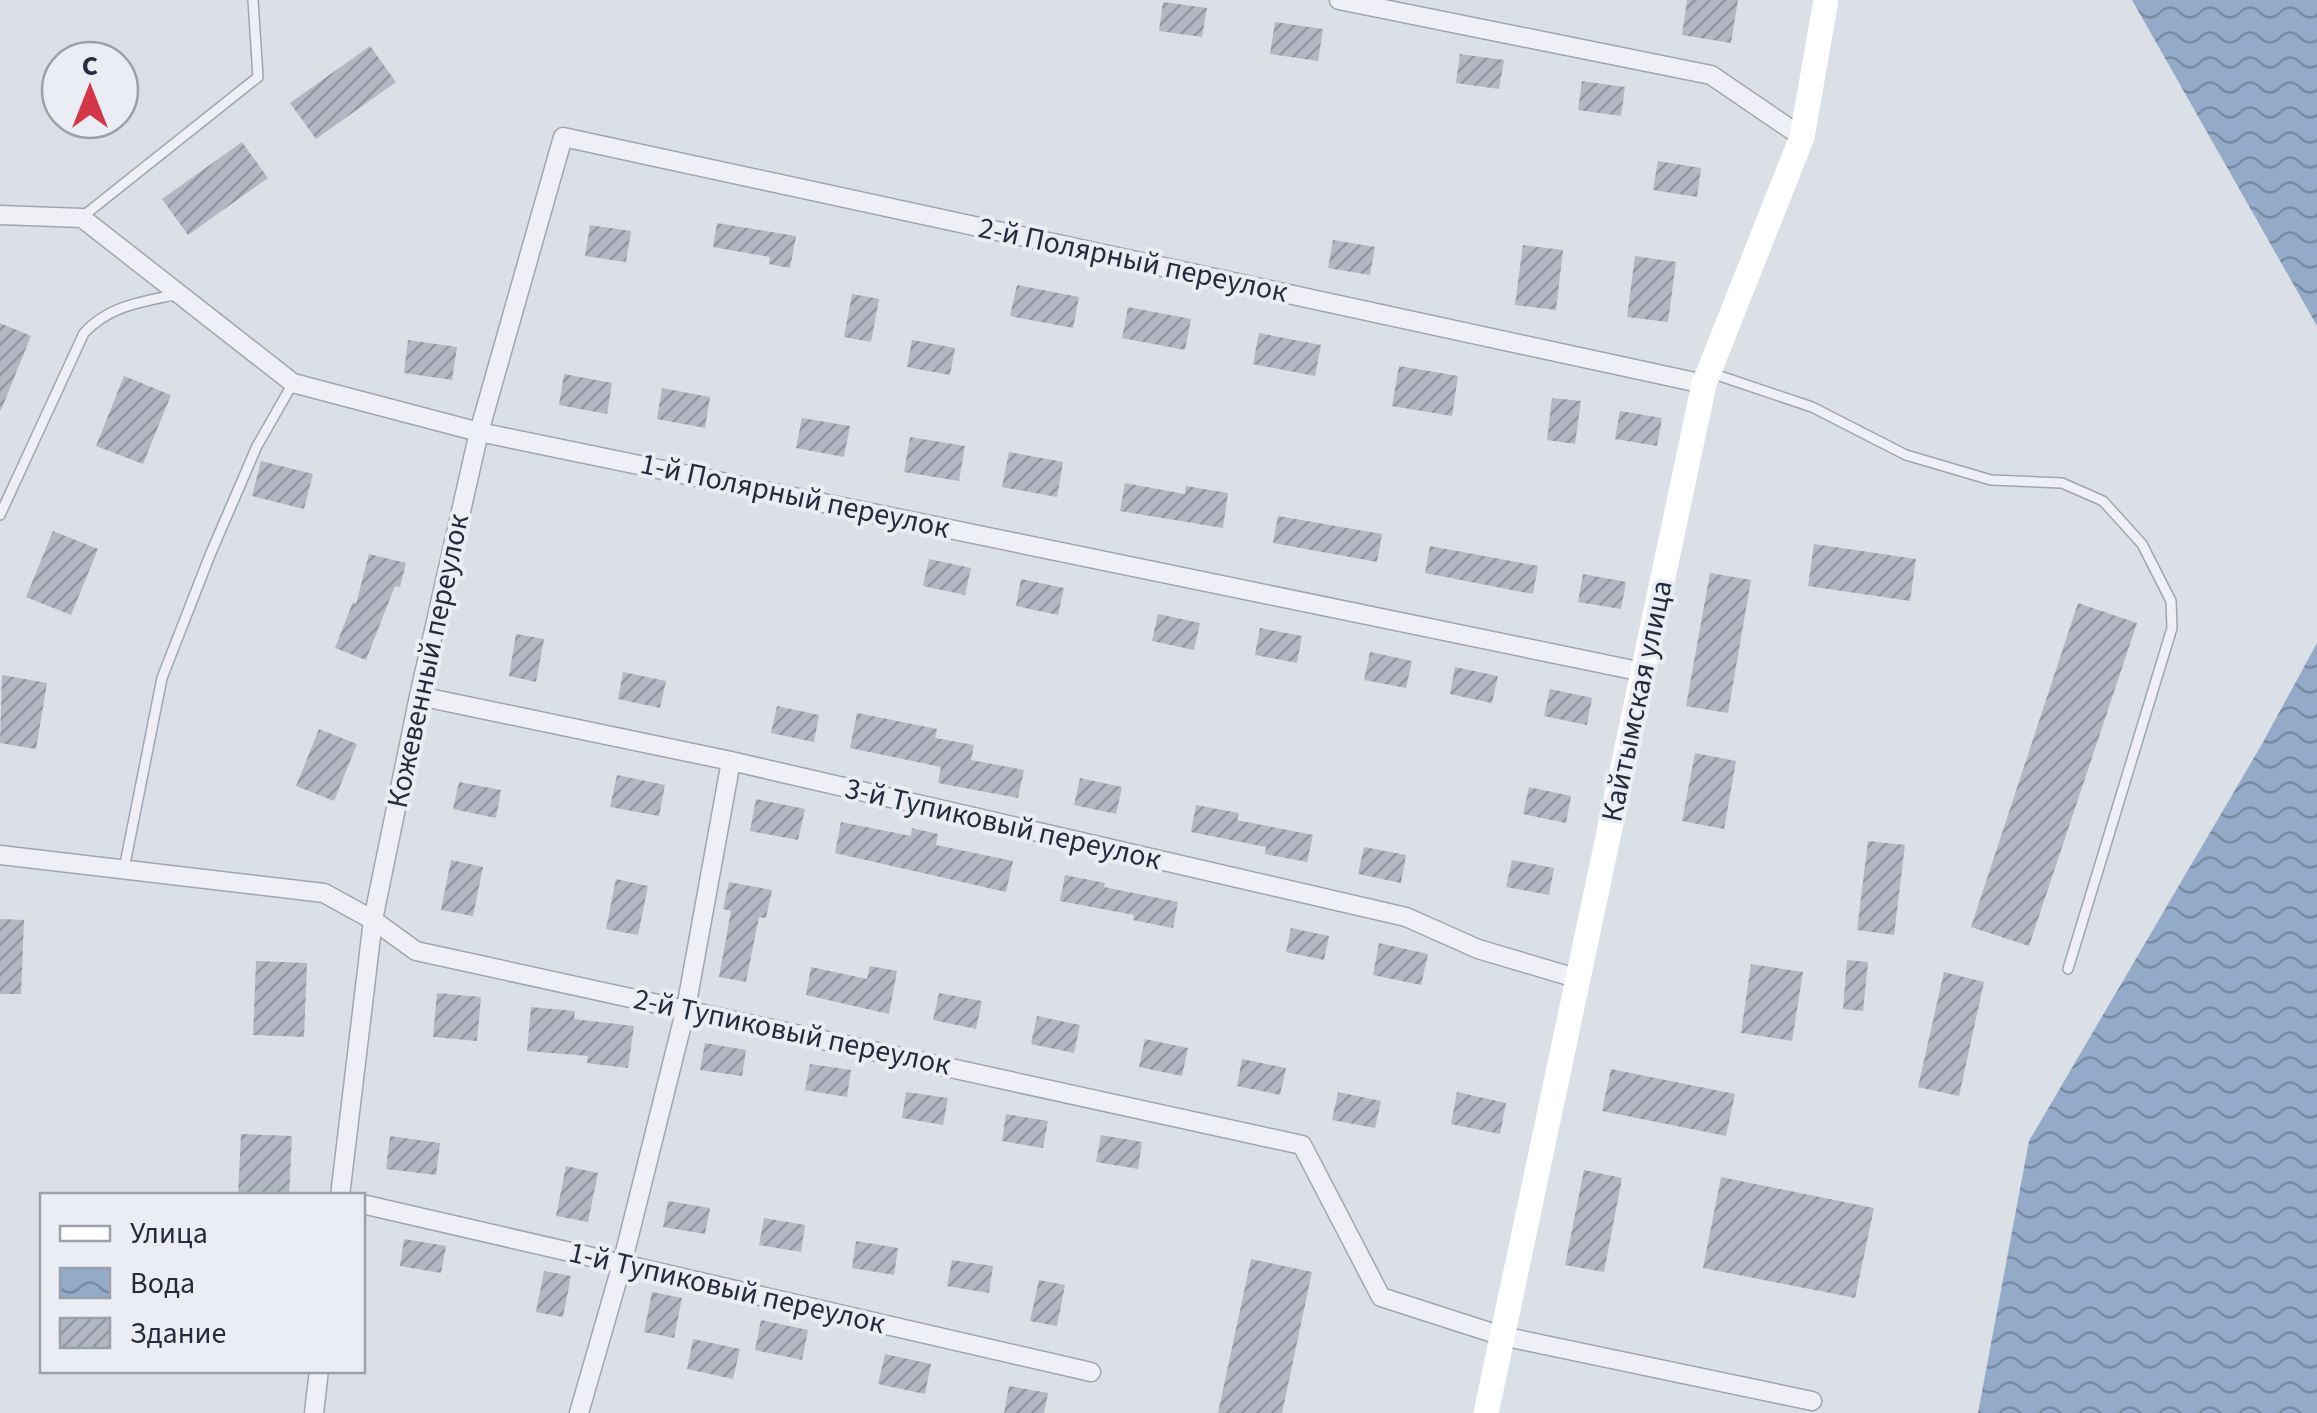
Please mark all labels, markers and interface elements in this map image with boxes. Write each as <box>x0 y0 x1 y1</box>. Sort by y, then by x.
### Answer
north arrow <box>40 40 140 140</box>
text: С <box>82 46 98 86</box>
street label: 2-й Полярный переулок <box>975 206 1292 314</box>
street label: 1-й Полярный переулок <box>637 442 954 550</box>
street label: Кожевенный переулок <box>376 510 480 812</box>
street label: Кайтымская улица <box>1590 576 1684 826</box>
street label: 3-й Тупиковый переулок <box>841 767 1165 881</box>
street label: 2-й Тупиковый переулок <box>630 977 954 1087</box>
legend <box>40 1193 365 1373</box>
text: Улица <box>130 1212 208 1255</box>
street label: 1-й Тупиковый переулок <box>565 1231 889 1345</box>
text: Вода <box>130 1262 195 1305</box>
text: Здание <box>130 1312 226 1355</box>

